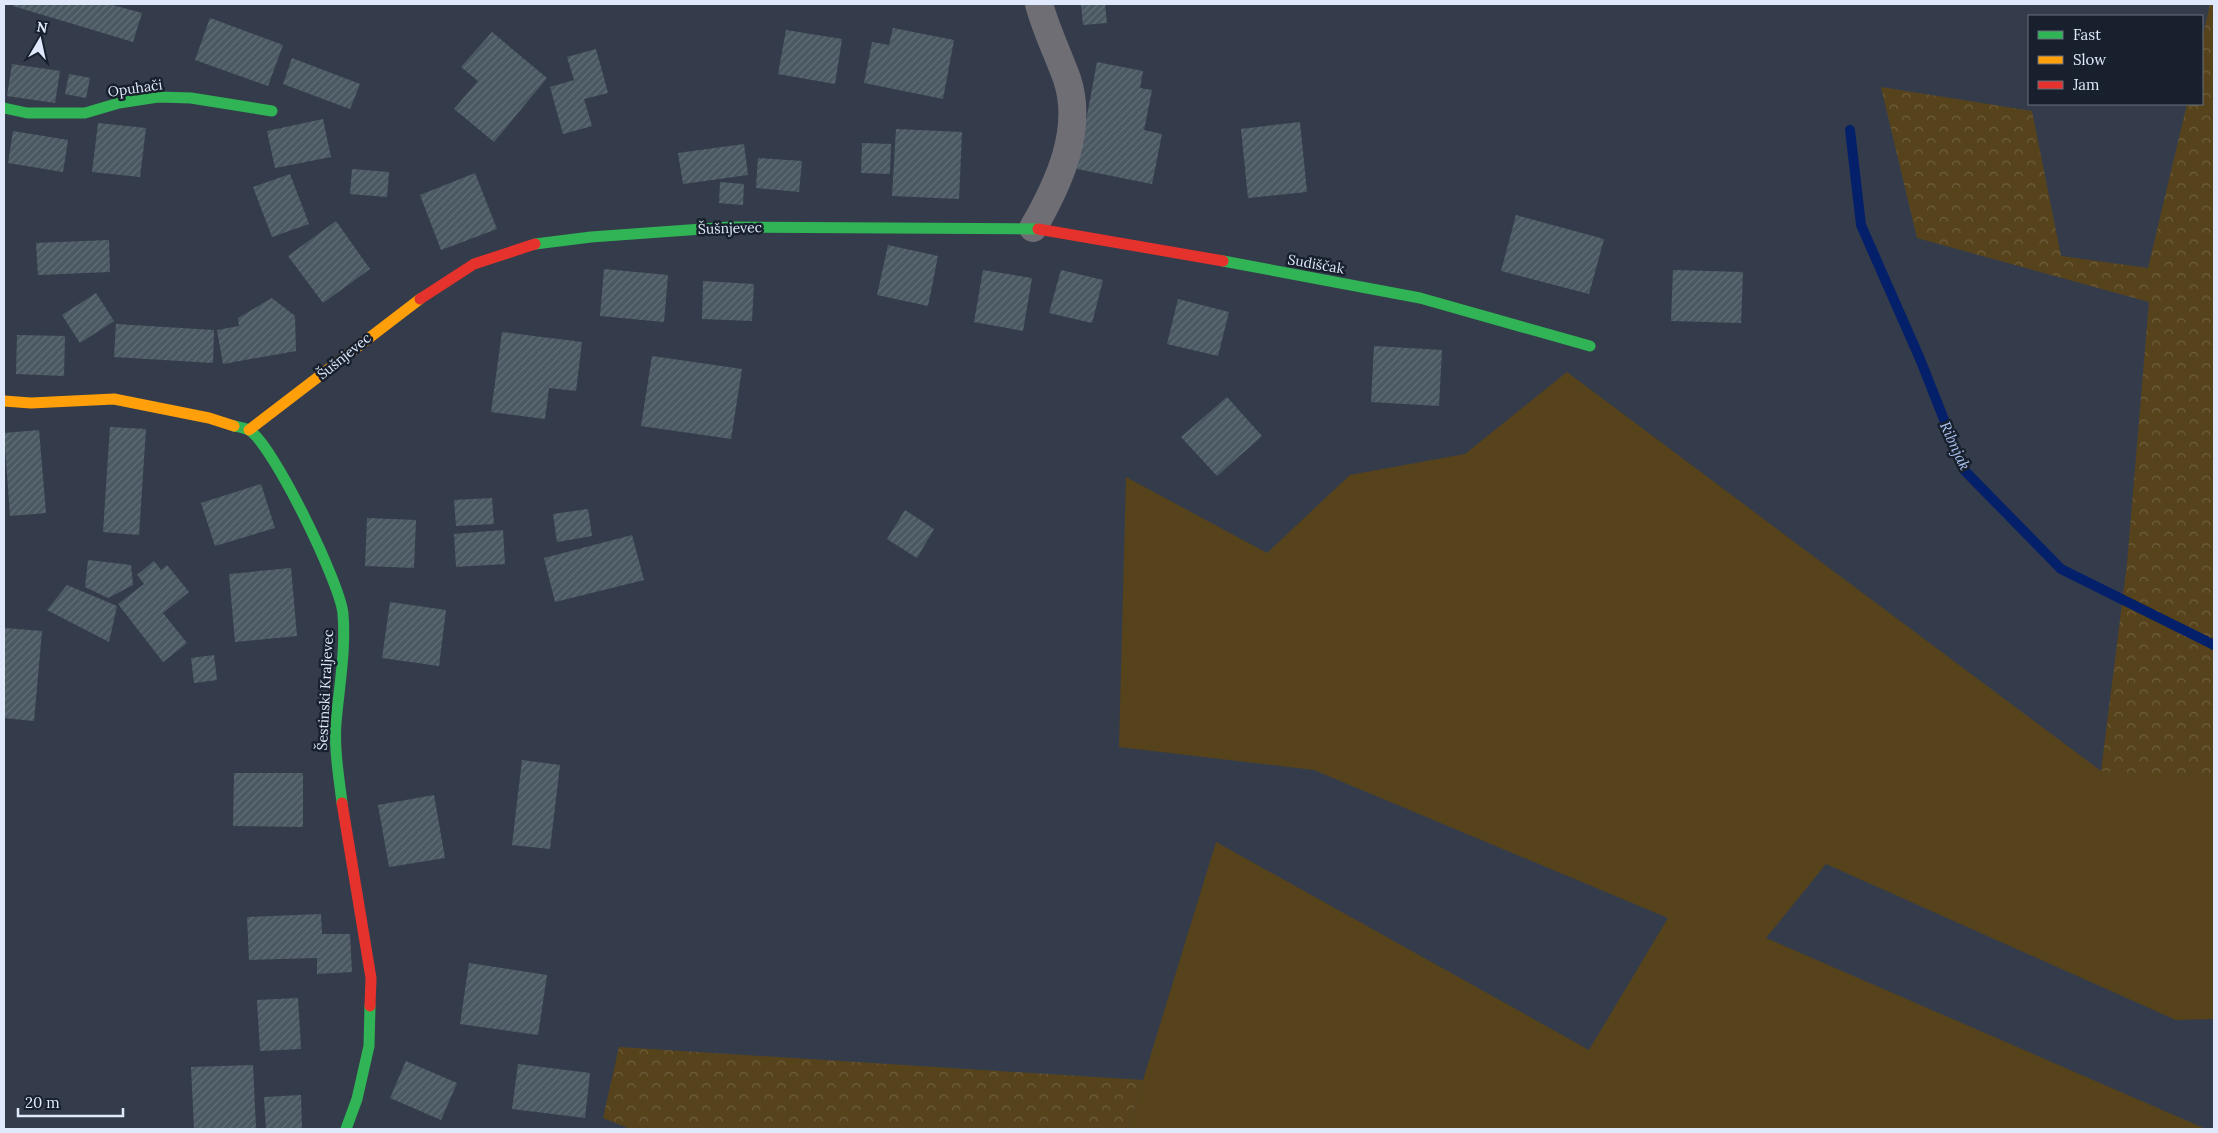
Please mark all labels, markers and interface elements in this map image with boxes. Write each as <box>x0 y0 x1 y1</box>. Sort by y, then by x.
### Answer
north arrow <box>15 15 65 65</box>
legend <box>2028 15 2203 105</box>
text: N <box>35 17 49 37</box>
text: Fast <box>2073 25 2101 44</box>
text: Slow <box>2073 50 2106 69</box>
street label: Opuhači <box>107 75 163 101</box>
text: Jam <box>2072 75 2100 94</box>
street label: Šušnjevec <box>698 218 762 238</box>
street label: Sudiščak <box>1286 250 1346 278</box>
street label: Šušnjevec <box>313 329 375 383</box>
water label: Ribnjak <box>1936 418 1975 473</box>
street label: Šestinski Kraljevec <box>313 629 337 751</box>
scale bar <box>18 1086 122 1118</box>
text: 20 m <box>25 1093 60 1112</box>

